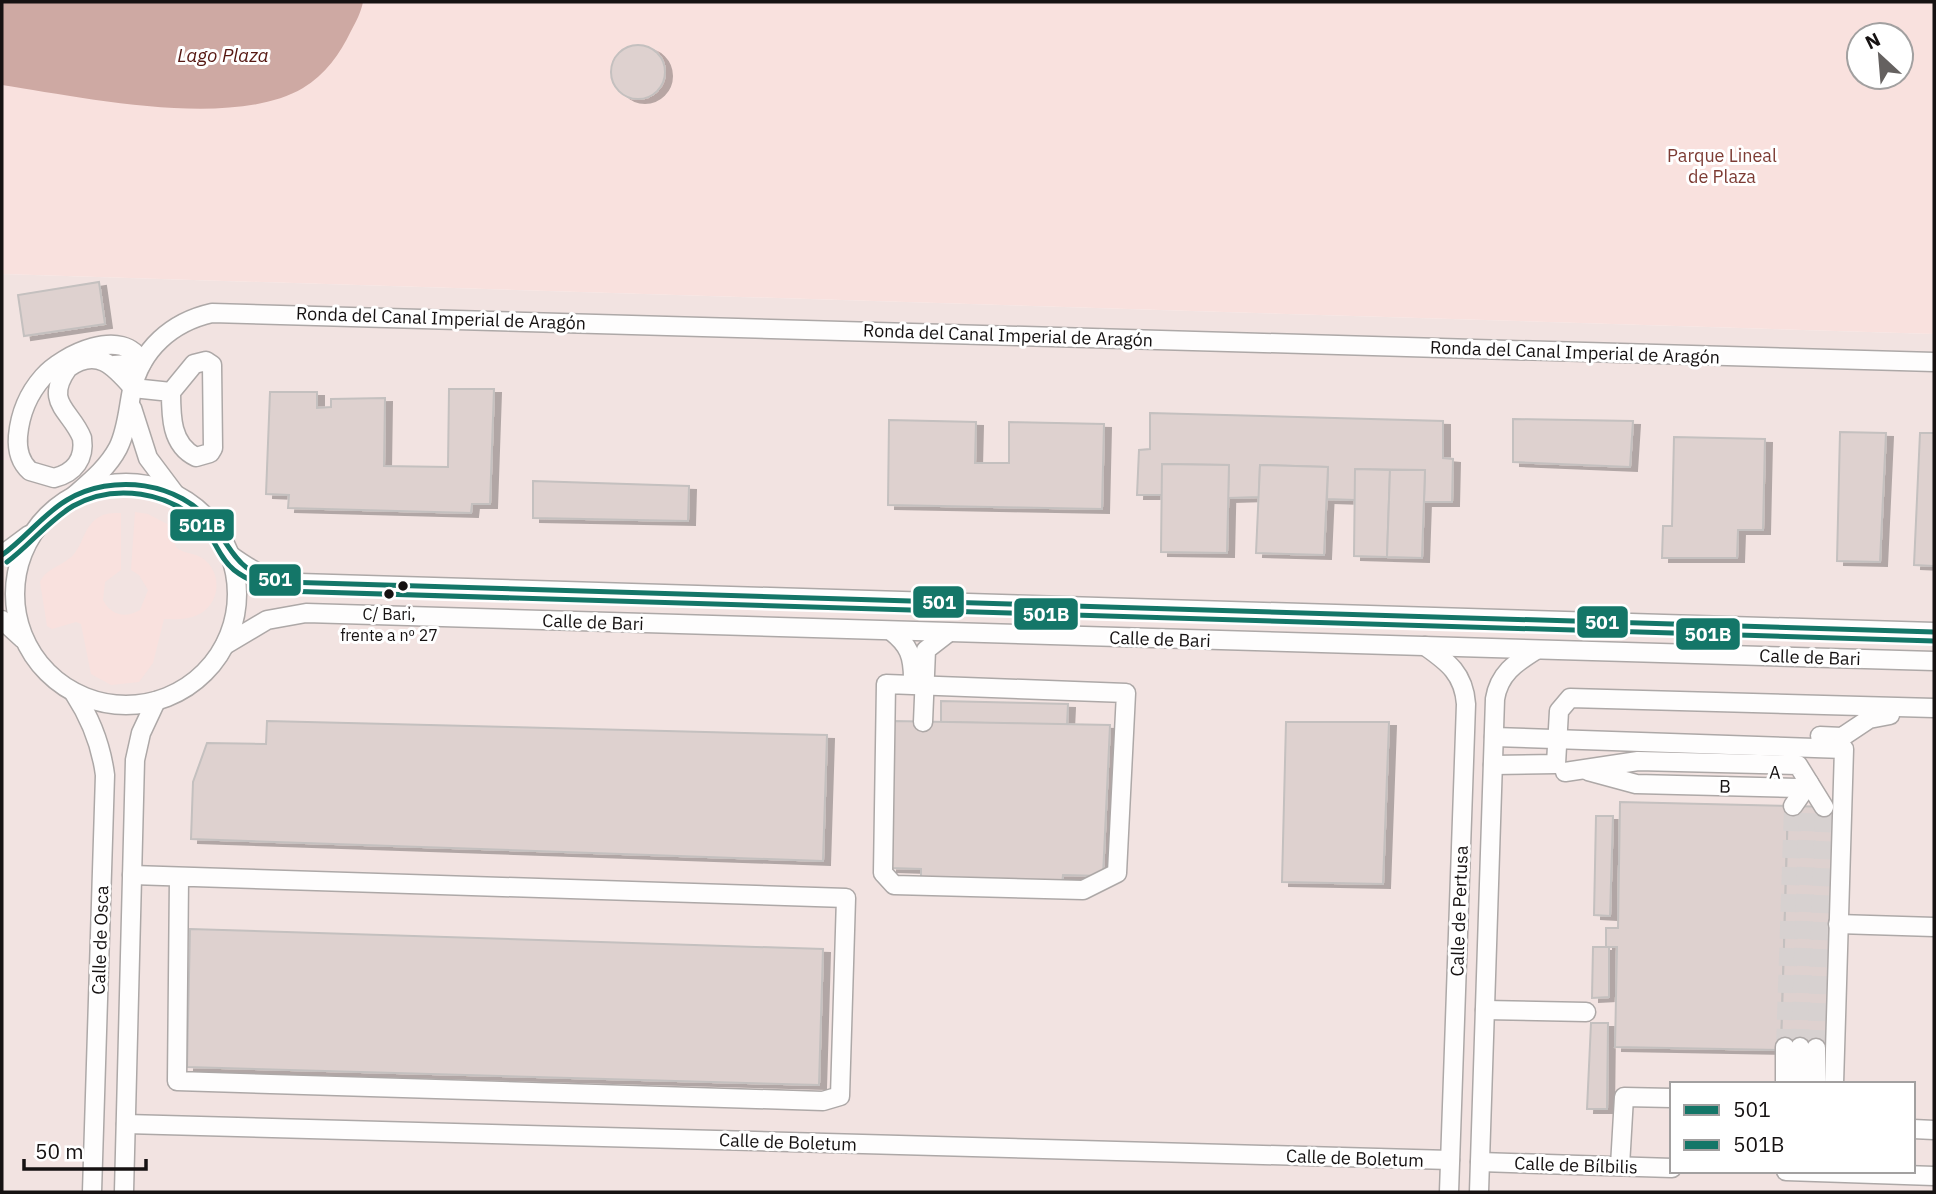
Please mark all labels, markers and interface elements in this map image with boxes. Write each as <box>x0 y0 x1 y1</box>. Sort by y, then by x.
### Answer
north arrow <box>1845 21 1915 91</box>
text: N <box>1861 27 1884 55</box>
water label: Lago Plaza <box>177 43 269 67</box>
park label: Parque Lineal de Plaza <box>1667 144 1777 188</box>
street label: Ronda del Canal Imperial de Aragón <box>296 301 586 335</box>
street label: Ronda del Canal Imperial de Aragón <box>863 318 1153 352</box>
street label: Ronda del Canal Imperial de Aragón <box>1430 335 1720 369</box>
line badge: 501B <box>169 508 235 542</box>
text: 501B <box>179 513 225 537</box>
line badge: 501 <box>248 563 302 597</box>
text: 501 <box>258 567 293 591</box>
unlabelled marker <box>396 579 410 593</box>
line badge: 501 <box>912 585 965 619</box>
marker: C/ Bari, frente a nº 27 <box>382 587 396 601</box>
text: 501 <box>922 590 957 614</box>
line badge: 501B <box>1013 597 1079 631</box>
text: 501B <box>1023 602 1069 626</box>
place label: C/ Bari, frente a nº 27 <box>340 604 438 645</box>
line badge: 501 <box>1576 605 1629 639</box>
street label: Calle de Bari <box>542 609 644 635</box>
text: 501 <box>1585 610 1620 634</box>
line badge: 501B <box>1675 617 1741 651</box>
text: 501B <box>1685 622 1731 646</box>
street label: Calle de Bari <box>1109 626 1211 652</box>
street label: Calle de Bari <box>1759 644 1861 670</box>
street label: A <box>1769 760 1781 784</box>
street label: B <box>1719 774 1731 798</box>
street label: Calle de Pertusa <box>1445 845 1473 977</box>
street label: Calle de Osca <box>87 885 113 995</box>
legend <box>1670 1082 1915 1173</box>
text: 501 <box>1733 1095 1771 1123</box>
scale bar <box>24 1128 147 1172</box>
street label: Calle de Boletum <box>719 1128 857 1156</box>
text: 501B <box>1733 1130 1785 1158</box>
text: 50 m <box>35 1137 84 1165</box>
street label: Calle de Boletum <box>1286 1144 1424 1172</box>
street label: Calle de Bílbilis <box>1514 1151 1638 1179</box>

